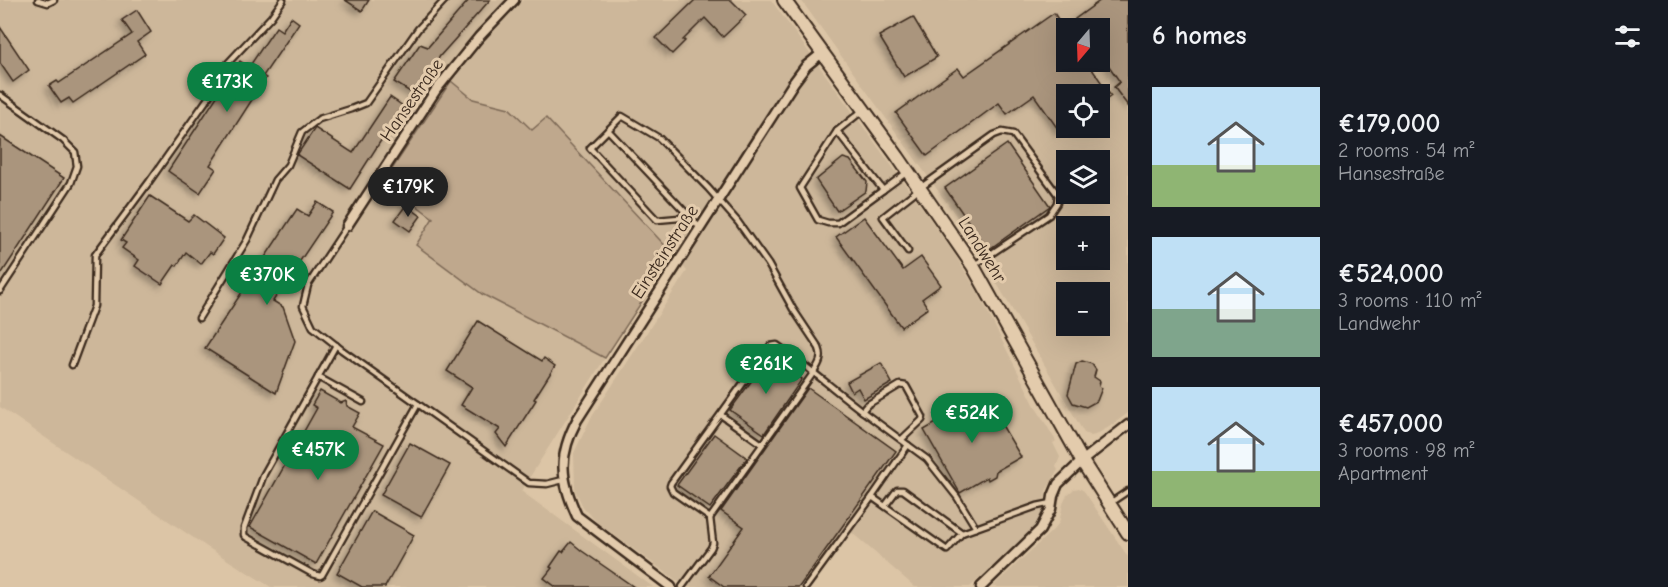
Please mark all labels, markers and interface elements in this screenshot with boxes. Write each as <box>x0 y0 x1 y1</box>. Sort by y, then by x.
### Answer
north arrow <box>1056 18 1110 72</box>
map controls <box>1056 18 1110 336</box>
icon: filters <box>1611 20 1644 53</box>
text: 6 homes <box>1152 21 1247 51</box>
street label: Hansestraße <box>376 55 448 145</box>
pin: €173K <box>185 62 269 113</box>
text: €173K <box>201 70 253 93</box>
button: locate <box>1056 84 1110 138</box>
text: €179,000 <box>1338 109 1441 139</box>
icon: home <box>1200 111 1272 183</box>
text: 2 rooms · 54 m² <box>1338 139 1474 162</box>
button: layers <box>1056 150 1110 204</box>
text: Hansestraße <box>1338 162 1445 185</box>
pin: €179K <box>366 167 450 218</box>
text: €179K <box>382 175 434 198</box>
street label: Einsteinstraße <box>627 201 703 303</box>
street label: Landwehr <box>954 213 1011 288</box>
button: + <box>1056 216 1110 270</box>
pin: €370K <box>225 255 309 306</box>
text: €524,000 <box>1338 259 1444 289</box>
icon: home <box>1200 261 1272 333</box>
text: €370K <box>239 263 295 286</box>
button: − <box>1056 282 1110 336</box>
text: 3 rooms · 110 m² <box>1338 289 1482 312</box>
text: Landwehr <box>1338 312 1420 335</box>
pin: €261K <box>724 344 808 395</box>
text: €261K <box>739 352 793 375</box>
pin: €524K <box>930 393 1014 444</box>
text: €524K <box>945 401 999 424</box>
text: €457,000 <box>1338 409 1443 439</box>
icon: home <box>1200 411 1272 483</box>
pin: €457K <box>276 430 360 481</box>
text: €457K <box>291 438 345 461</box>
text: 3 rooms · 98 m² <box>1338 439 1474 462</box>
text: Apartment <box>1338 462 1428 485</box>

